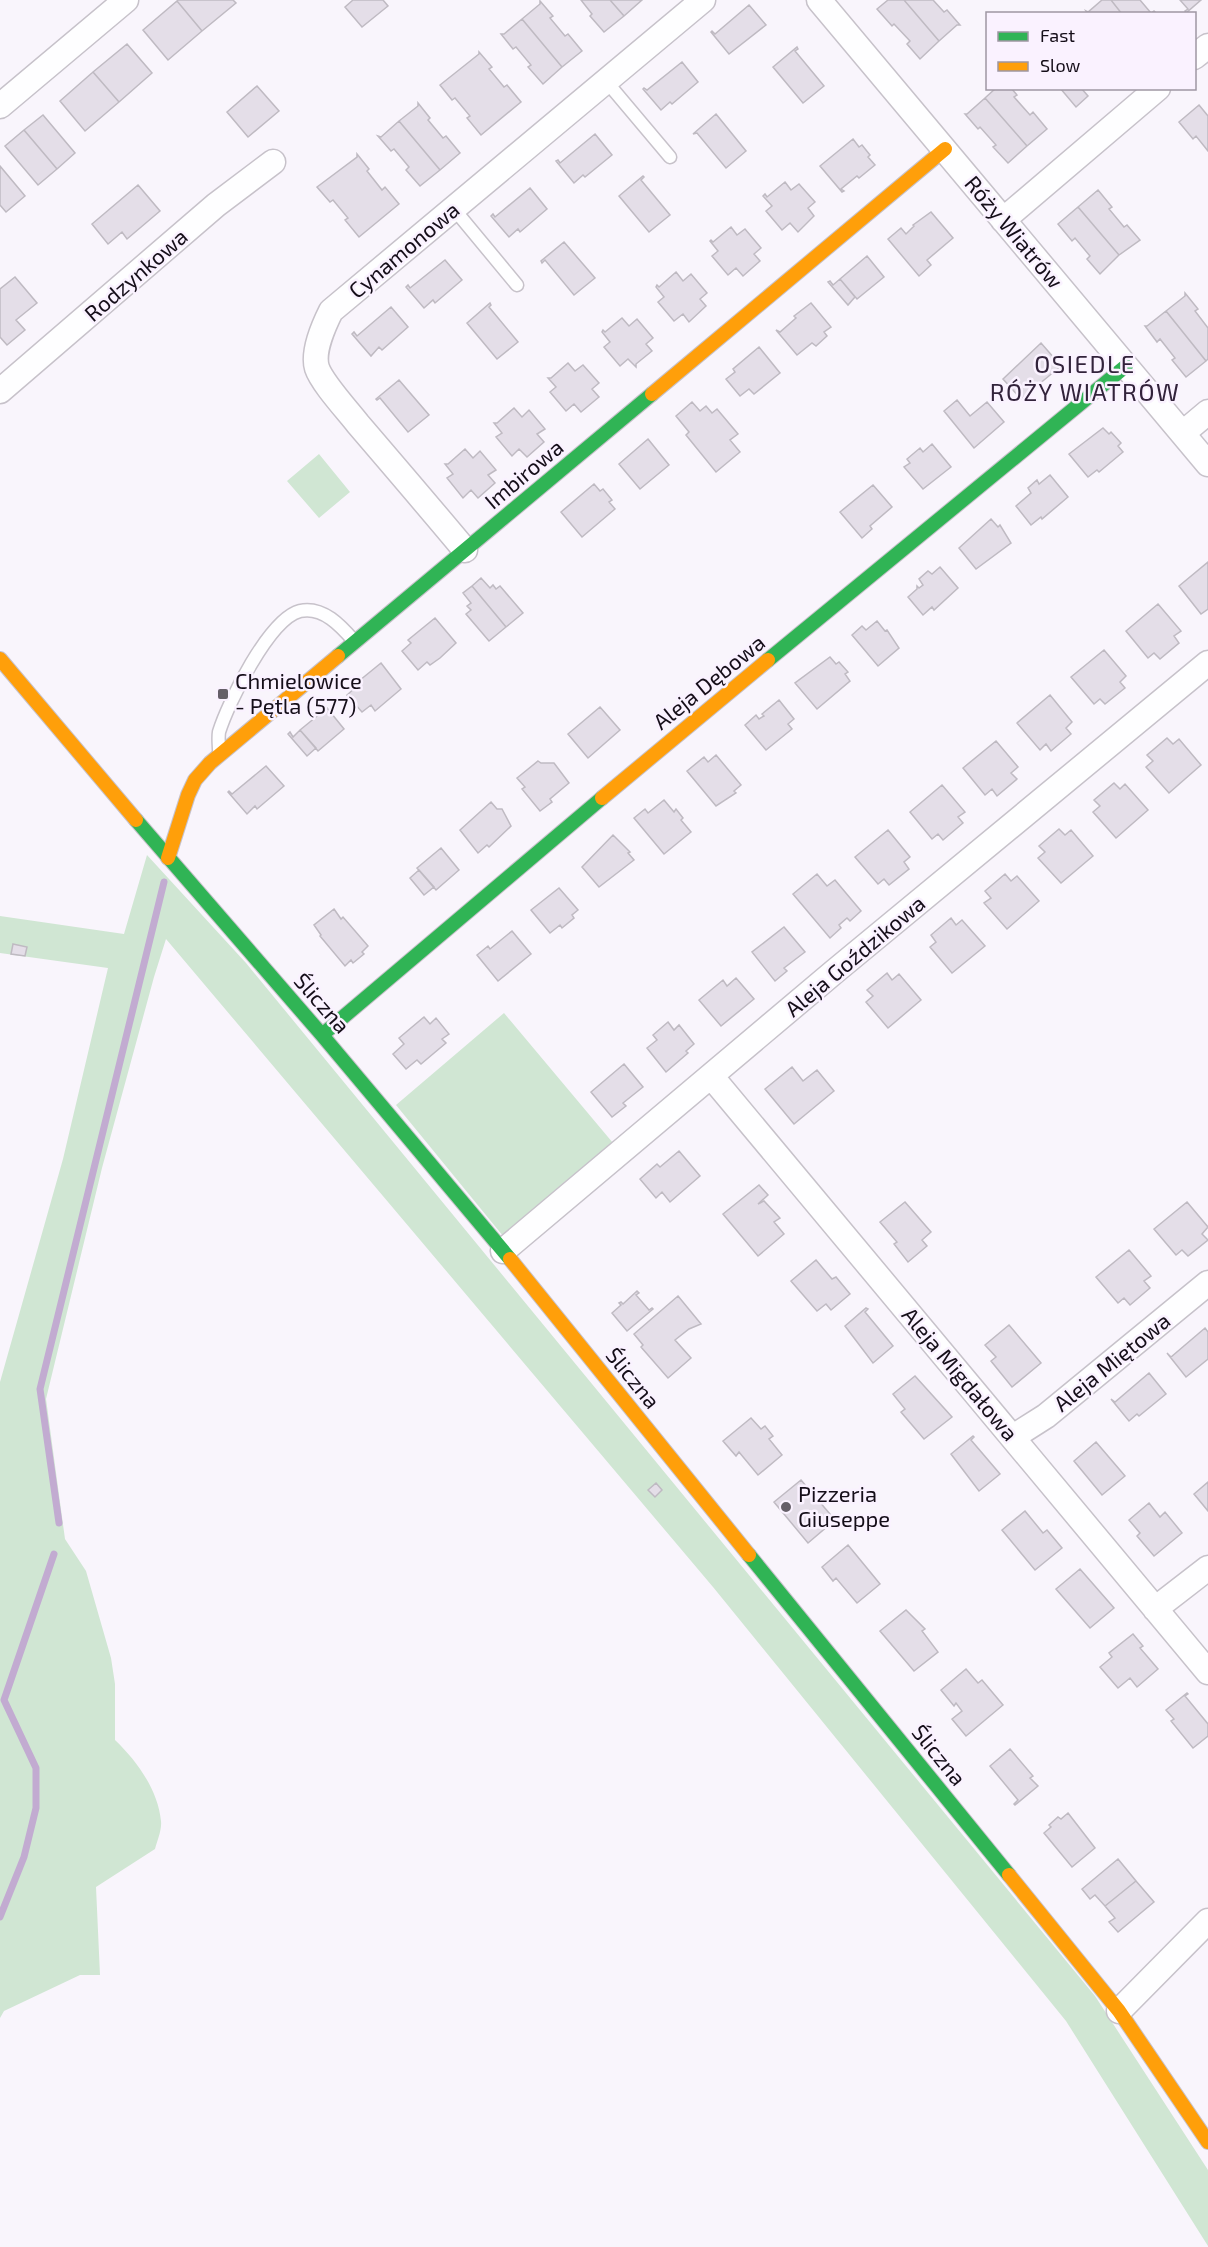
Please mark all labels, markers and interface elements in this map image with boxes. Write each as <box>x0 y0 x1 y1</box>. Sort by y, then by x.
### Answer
legend <box>986 12 1196 90</box>
text: Fast <box>1040 24 1075 46</box>
text: Slow <box>1040 54 1081 76</box>
street label: Róży Wiatrów <box>960 170 1069 293</box>
street label: Cynamonowa <box>343 196 464 303</box>
street label: Rodzynkowa <box>79 223 192 326</box>
district label: OSIEDLE RÓŻY WIATRÓW <box>990 349 1180 406</box>
street label: Imbirowa <box>479 433 568 513</box>
street label: Aleja Dębowa <box>647 628 770 735</box>
place label: Chmielowice - Pętla (577) <box>235 667 362 718</box>
marker: Chmielowice - Pętla (577) <box>216 687 230 701</box>
street label: Aleja Goździkowa <box>779 889 930 1022</box>
street label: Śliczna <box>290 967 356 1038</box>
street label: Aleja Migdałowa <box>897 1301 1024 1446</box>
street label: Aleja Miętowa <box>1048 1306 1175 1417</box>
street label: Śliczna <box>601 1342 666 1413</box>
place label: Pizzeria Giuseppe <box>798 1480 890 1531</box>
marker: Pizzeria Giuseppe <box>779 1500 793 1514</box>
street label: Śliczna <box>907 1719 972 1790</box>

